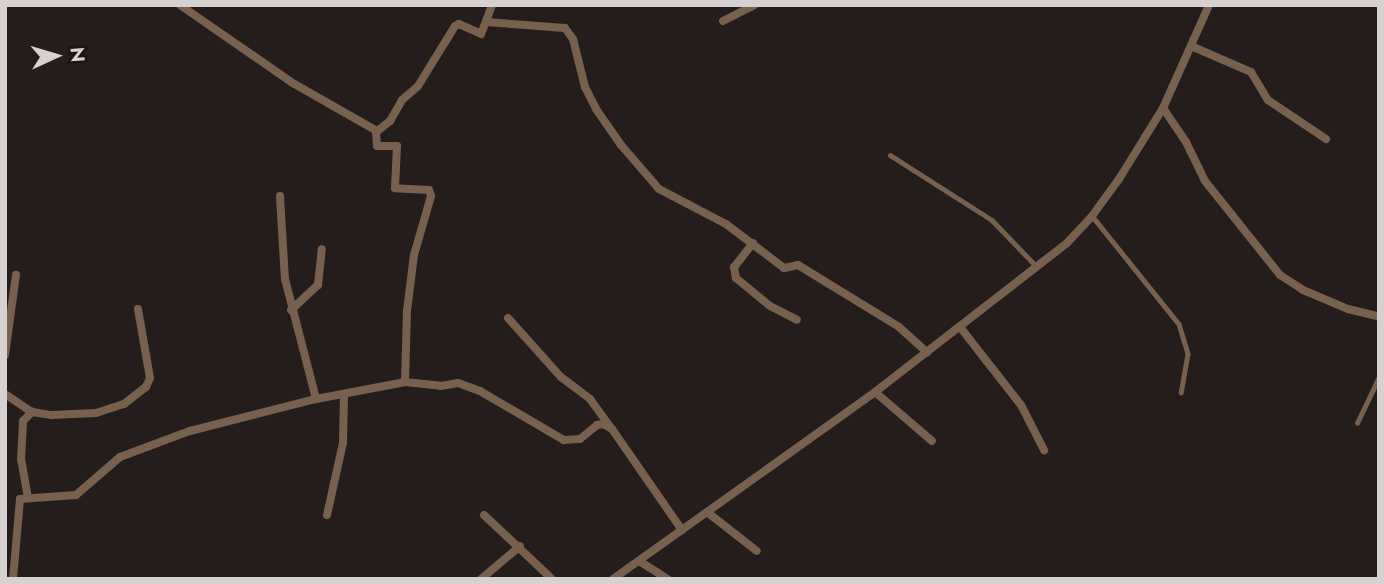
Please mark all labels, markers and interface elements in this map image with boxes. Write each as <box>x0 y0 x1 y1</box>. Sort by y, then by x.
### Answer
north arrow <box>21 21 91 91</box>
text: N <box>63 46 91 63</box>

